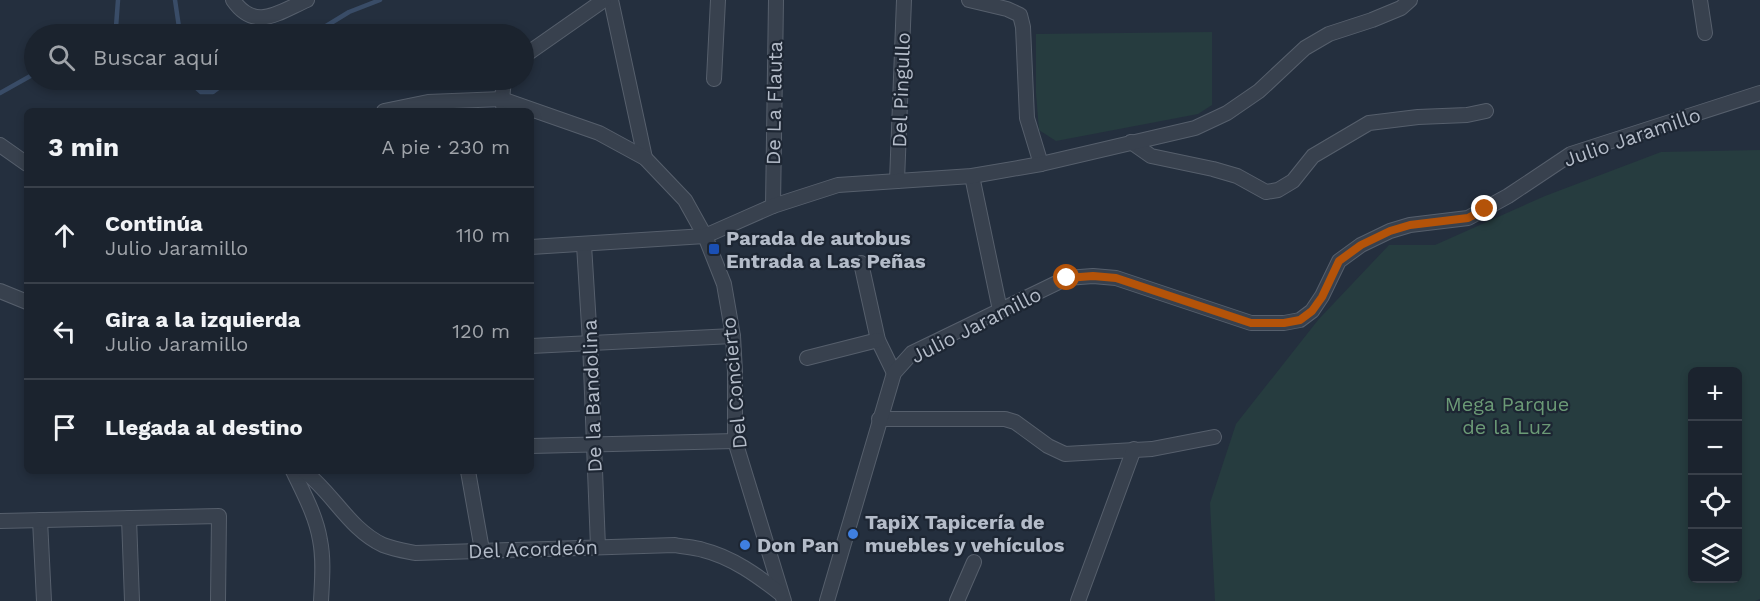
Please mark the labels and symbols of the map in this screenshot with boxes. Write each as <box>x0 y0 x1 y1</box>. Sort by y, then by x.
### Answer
street label: Del Pingullo <box>887 32 915 148</box>
street label: De La Flauta <box>761 41 787 165</box>
street label: Julio Jaramillo <box>1560 102 1704 172</box>
route end <box>1471 195 1497 221</box>
place label: Parada de autobus Entrada a Las Peñas <box>726 226 926 273</box>
marker: Parada de autobus Entrada a Las Peñas <box>707 242 721 256</box>
route start <box>1053 264 1079 290</box>
street label: Julio Jaramillo <box>907 282 1045 368</box>
street label: Del Concierto <box>716 316 752 450</box>
street label: De la Bandolina <box>577 319 607 473</box>
park label: Mega Parque de la Luz <box>1445 392 1569 439</box>
place label: TapiX Tapicería de muebles y vehículos <box>865 510 1065 557</box>
marker: TapiX Tapicería de muebles y vehículos <box>846 527 860 541</box>
place label: Don Pan <box>757 533 839 557</box>
street label: Del Acordeón <box>468 535 598 563</box>
marker: Don Pan <box>738 538 752 552</box>

